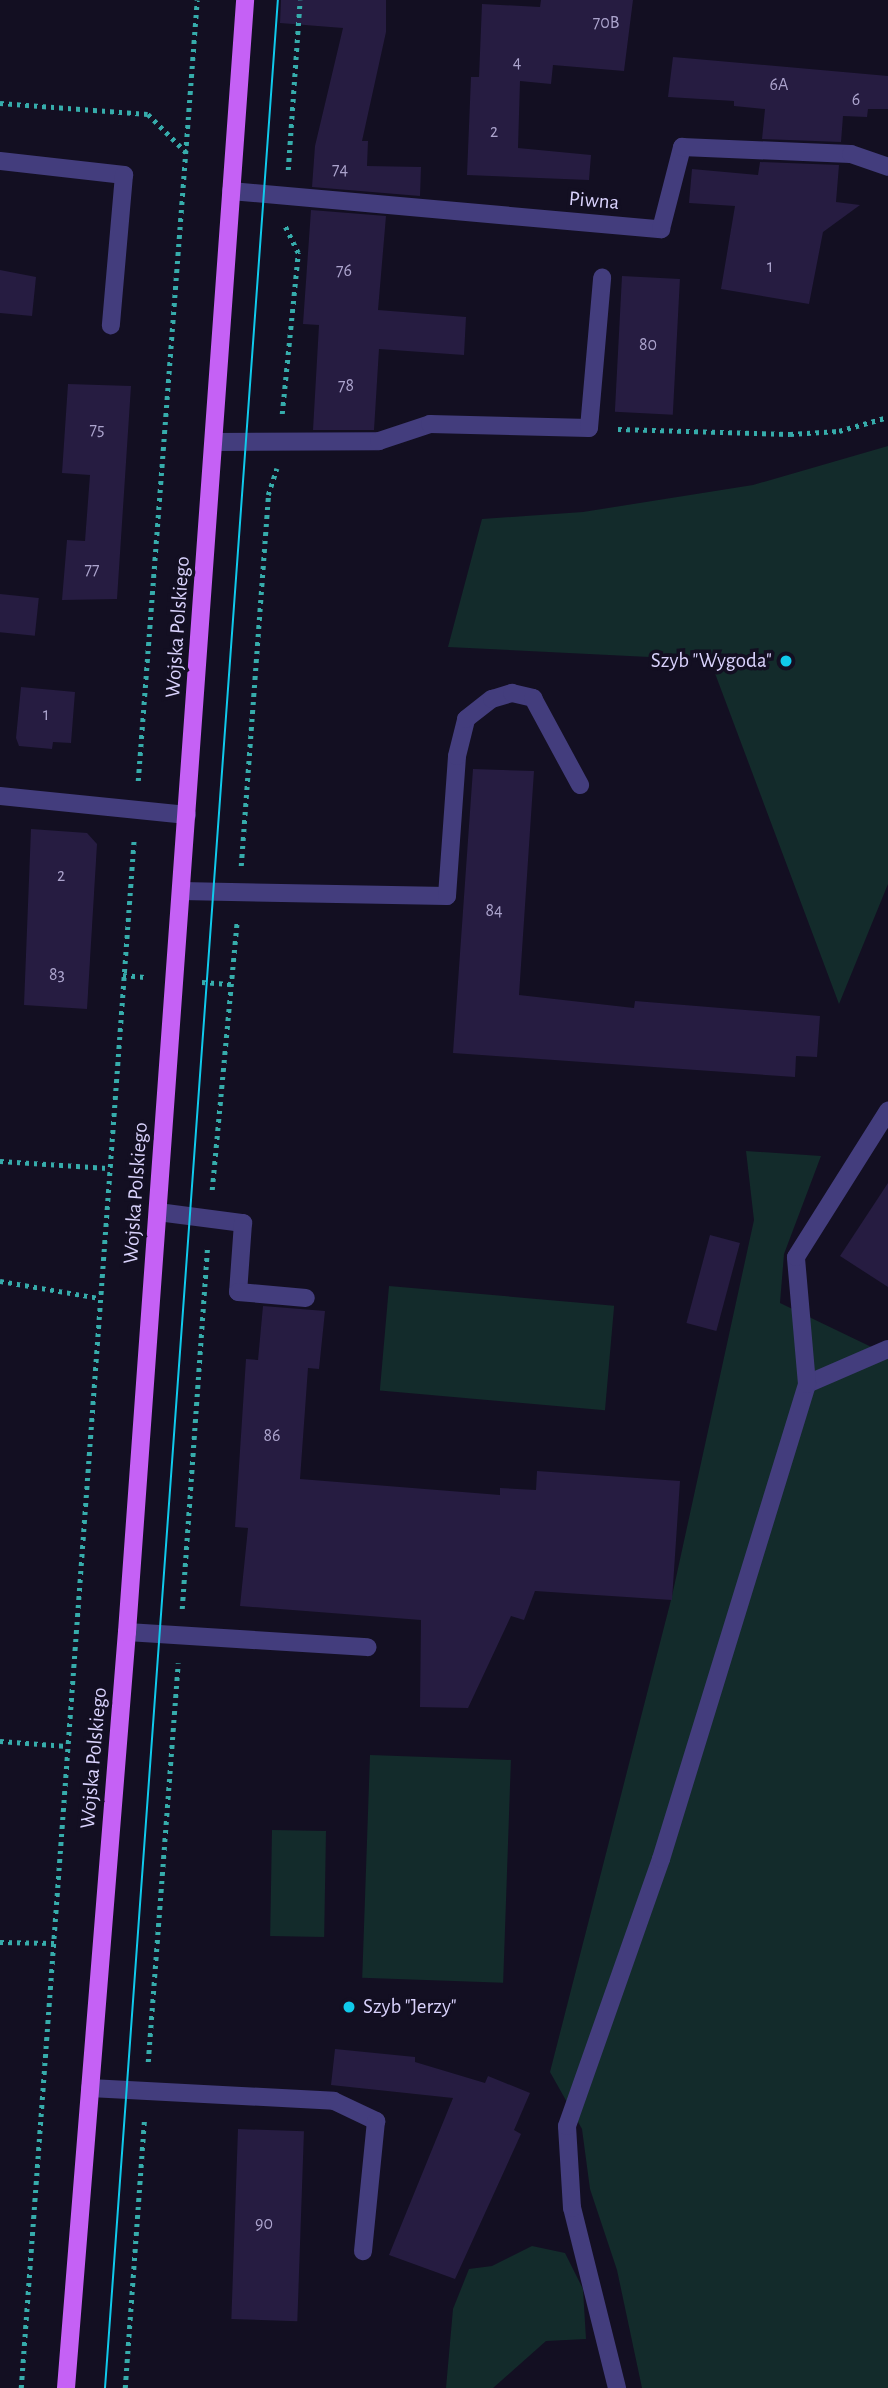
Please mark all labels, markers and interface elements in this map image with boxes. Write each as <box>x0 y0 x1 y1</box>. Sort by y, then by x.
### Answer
house number: 70B <box>593 12 619 34</box>
house number: 4 <box>513 52 521 74</box>
house number: 6A <box>770 74 788 96</box>
house number: 6 <box>852 89 860 111</box>
house number: 2 <box>490 121 498 143</box>
house number: 74 <box>332 159 348 181</box>
street label: Piwna <box>568 186 620 216</box>
house number: 1 <box>767 256 773 278</box>
house number: 76 <box>336 260 352 282</box>
house number: 80 <box>639 334 657 356</box>
house number: 78 <box>338 375 354 397</box>
house number: 75 <box>89 419 105 441</box>
street label: Wojska Polskiego <box>160 555 196 699</box>
house number: 77 <box>84 559 100 581</box>
place label: Szyb "Wygoda" <box>651 648 772 674</box>
marker: Szyb "Wygoda" <box>778 653 794 669</box>
house number: 1 <box>43 704 49 726</box>
house number: 2 <box>57 865 65 887</box>
house number: 84 <box>485 900 503 922</box>
house number: 83 <box>49 964 65 986</box>
street label: Wojska Polskiego <box>118 1121 154 1265</box>
house number: 86 <box>264 1425 280 1447</box>
street label: Wojska Polskiego <box>75 1686 113 1830</box>
place label: Szyb "Jerzy" <box>363 1994 457 2020</box>
marker: Szyb "Jerzy" <box>341 1999 357 2015</box>
house number: 90 <box>255 2213 273 2235</box>

